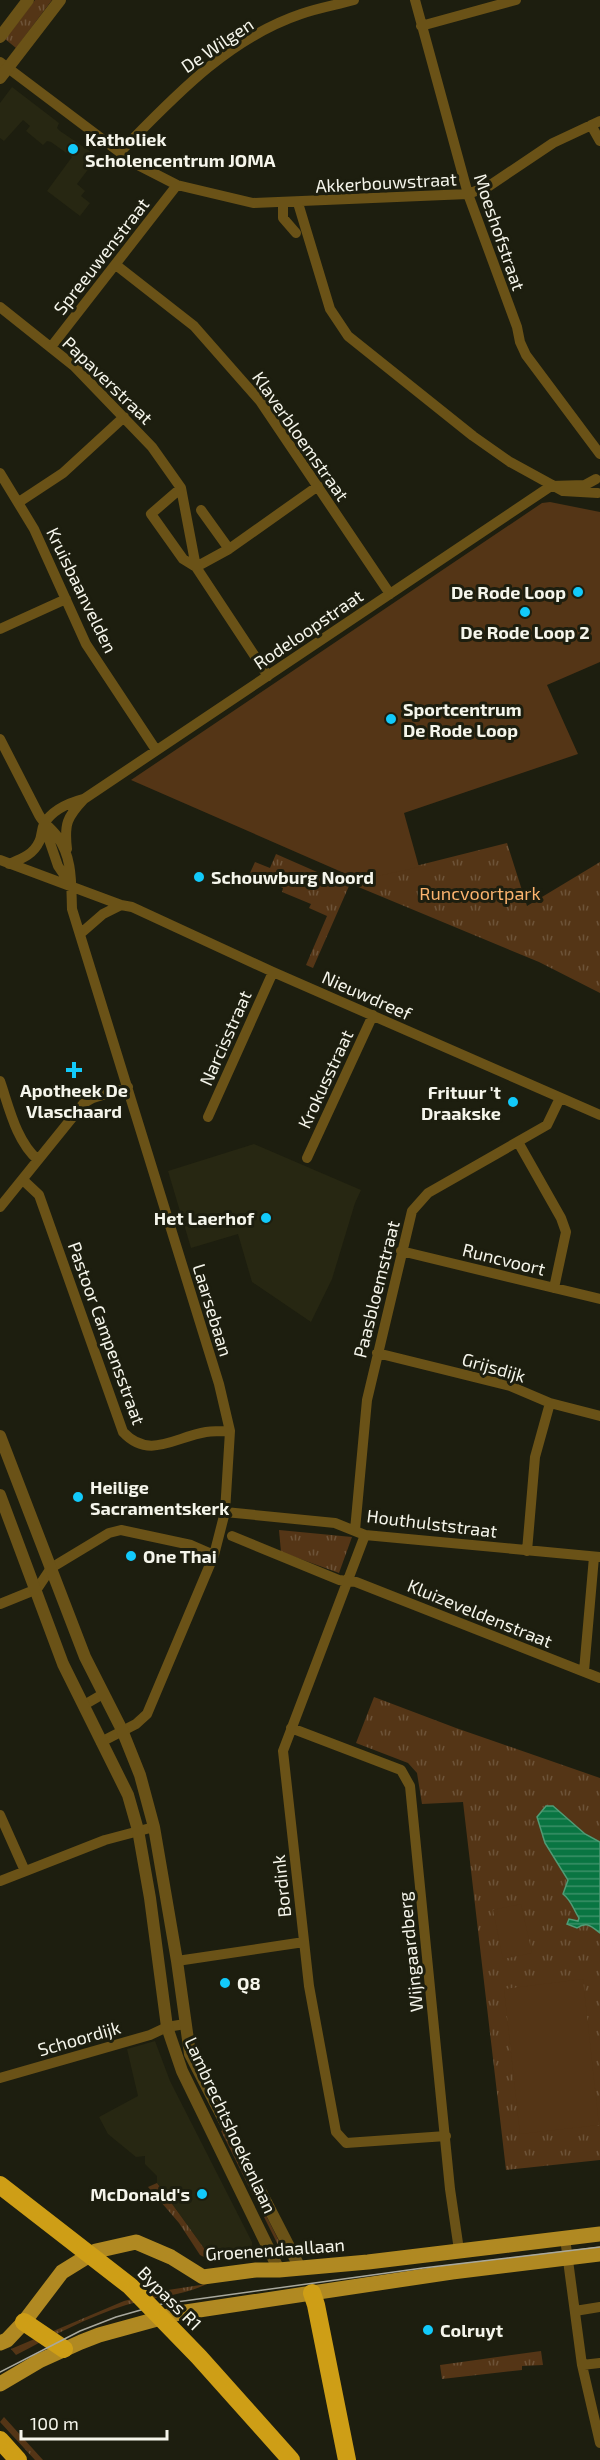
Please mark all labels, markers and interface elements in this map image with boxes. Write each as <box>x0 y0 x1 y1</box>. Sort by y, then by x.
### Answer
street label: De Wilgen <box>177 13 257 77</box>
place label: Katholiek Scholencentrum JOMA <box>85 128 276 171</box>
marker: Katholiek Scholencentrum JOMA <box>66 142 80 156</box>
street label: Akkerbouwstraat <box>315 167 457 197</box>
street label: Moeshofstraat <box>470 171 530 293</box>
street label: Spreeuwenstraat <box>49 193 153 319</box>
street label: Papaverstraat <box>58 331 158 429</box>
street label: Klaverbloemstraat <box>248 367 354 505</box>
street label: Kruisbaanvelden <box>42 524 122 656</box>
place label: De Rode Loop <box>451 581 566 603</box>
street label: Rodeloopstraat <box>249 584 367 674</box>
marker: De Rode Loop <box>571 585 585 599</box>
marker: De Rode Loop 2 <box>518 605 532 619</box>
place label: De Rode Loop 2 <box>460 621 590 643</box>
place label: Sportcentrum De Rode Loop <box>403 698 522 741</box>
marker: Sportcentrum De Rode Loop <box>384 712 398 726</box>
place label: Schouwburg Noord <box>211 866 374 888</box>
marker: Schouwburg Noord <box>192 870 206 884</box>
park label: Runcvoortpark <box>419 882 541 904</box>
street label: Nieuwdreef <box>319 966 416 1025</box>
street label: Narcisstraat <box>194 987 256 1089</box>
street label: Krokusstraat <box>293 1026 357 1132</box>
marker: Apotheek De Vlaschaard <box>67 1063 81 1077</box>
place label: Apotheek De Vlaschaard <box>20 1079 128 1122</box>
place label: Frituur 't Draakske <box>421 1081 502 1124</box>
marker: Frituur 't Draakske <box>506 1095 520 1109</box>
place label: Het Laerhof <box>154 1207 255 1229</box>
marker: Het Laerhof <box>259 1211 273 1225</box>
street label: Paasbloemstraat <box>348 1218 404 1360</box>
street label: Pastoor Campensstraat <box>64 1238 150 1428</box>
street label: Runcvoort <box>460 1238 548 1280</box>
street label: Laarsebaan <box>189 1261 237 1359</box>
street label: Grijsdijk <box>460 1347 528 1387</box>
place label: Heilige Sacramentskerk <box>90 1476 229 1519</box>
marker: Heilige Sacramentskerk <box>71 1490 85 1504</box>
street label: Houthulststraat <box>366 1504 499 1542</box>
place label: One Thai <box>143 1545 217 1567</box>
marker: One Thai <box>124 1549 138 1563</box>
street label: Kluizeveldenstraat <box>404 1574 556 1652</box>
street label: Bordink <box>267 1854 295 1918</box>
street label: Wijngaardberg <box>393 1891 427 2013</box>
place label: Q8 <box>237 1972 261 1994</box>
marker: Q8 <box>218 1976 232 1990</box>
street label: Schoordijk <box>35 2016 123 2060</box>
street label: Lambrechtshoekenlaan <box>180 2033 282 2217</box>
place label: McDonald's <box>90 2183 190 2205</box>
marker: McDonald's <box>195 2187 209 2201</box>
street label: Groenendaallaan <box>205 2233 345 2265</box>
street label: Bypass R1 <box>133 2261 207 2335</box>
place label: Colruyt <box>440 2319 504 2341</box>
marker: Colruyt <box>421 2323 435 2337</box>
scale bar <box>21 2403 166 2441</box>
text: 100 m <box>30 2412 79 2434</box>

